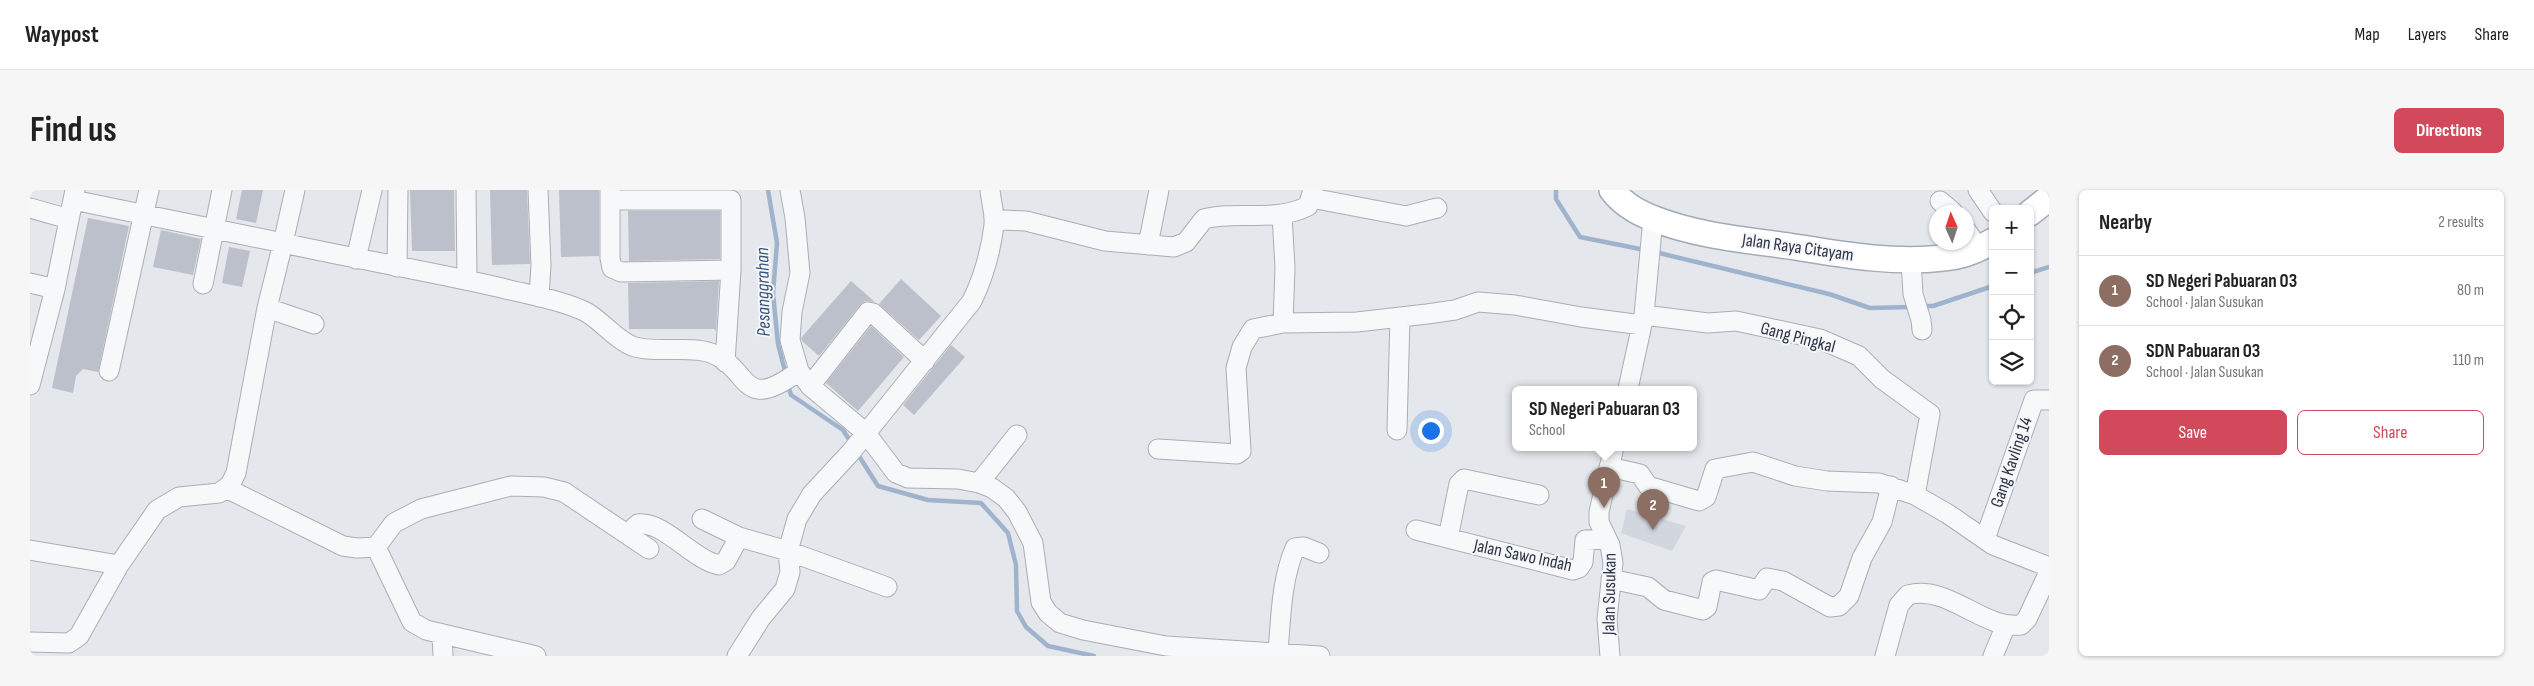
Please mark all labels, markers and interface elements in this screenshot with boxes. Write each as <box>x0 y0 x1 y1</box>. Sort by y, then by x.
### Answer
text: Waypost <box>25 20 99 49</box>
text: Map <box>2355 24 2380 45</box>
text: Layers <box>2408 24 2447 45</box>
text: Share <box>2475 24 2509 45</box>
button: Directions <box>2394 108 2504 153</box>
text: Find us <box>30 109 117 152</box>
north arrow <box>1929 205 1974 250</box>
map controls <box>1989 205 2034 385</box>
button: + <box>1989 205 2034 250</box>
text: Nearby <box>2099 210 2152 235</box>
text: 2 results <box>2438 213 2484 232</box>
street label: Jalan Raya Citayam <box>1740 229 1855 266</box>
water label: Pesanggrahan <box>751 247 776 337</box>
button: − <box>1989 250 2034 295</box>
text: SD Negeri Pabuaran 03 <box>2146 270 2297 293</box>
text: 1 <box>2112 281 2118 300</box>
text: 80 m <box>2457 281 2484 300</box>
text: School · Jalan Susukan <box>2146 293 2264 312</box>
button: locate <box>1989 295 2034 340</box>
street label: Gang Pingkal <box>1758 317 1838 358</box>
button: layers <box>1989 340 2034 385</box>
text: SDN Pabuaran 03 <box>2146 340 2260 363</box>
text: 2 <box>2111 351 2119 370</box>
text: 110 m <box>2453 351 2484 370</box>
text: School · Jalan Susukan <box>2146 363 2264 382</box>
popup <box>1512 386 1697 451</box>
text: SD Negeri Pabuaran 03 <box>1529 398 1680 421</box>
button: Save <box>2099 410 2287 455</box>
button: Share <box>2297 410 2484 455</box>
street label: Gang Kavling 14 <box>1986 414 2037 510</box>
your location <box>1418 418 1444 444</box>
text: School <box>1529 421 1565 440</box>
pin: 1 <box>1588 467 1620 508</box>
pin: 2 <box>1637 489 1669 530</box>
street label: Jalan Sawo Indah <box>1471 535 1574 576</box>
street label: Jalan Susukan <box>1598 553 1621 636</box>

